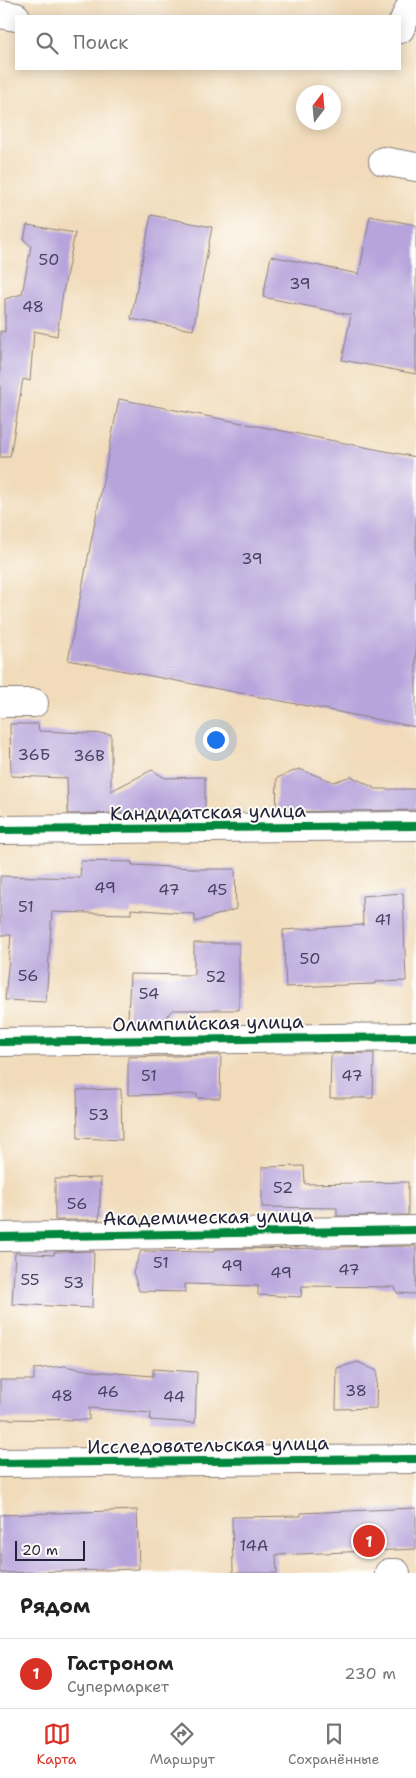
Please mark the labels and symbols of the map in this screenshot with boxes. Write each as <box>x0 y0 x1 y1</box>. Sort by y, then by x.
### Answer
north arrow <box>296 85 341 130</box>
house number: 50 <box>39 249 59 270</box>
house number: 39 <box>289 273 311 294</box>
house number: 48 <box>22 296 44 317</box>
house number: 39 <box>241 548 263 569</box>
your location <box>203 727 229 753</box>
house number: 36Б <box>18 744 50 765</box>
house number: 36В <box>73 745 105 766</box>
street label: Кандидатская улица <box>110 798 306 826</box>
house number: 49 <box>94 877 116 898</box>
house number: 47 <box>158 879 180 900</box>
house number: 45 <box>207 879 227 900</box>
house number: 51 <box>18 896 34 917</box>
house number: 41 <box>374 909 392 930</box>
house number: 50 <box>300 948 320 969</box>
house number: 56 <box>18 965 38 986</box>
house number: 52 <box>206 966 226 987</box>
house number: 54 <box>139 983 159 1004</box>
street label: Олимпийская улица <box>112 1009 304 1037</box>
house number: 51 <box>141 1065 157 1086</box>
house number: 47 <box>341 1065 363 1086</box>
house number: 53 <box>89 1104 109 1125</box>
house number: 52 <box>273 1177 293 1198</box>
house number: 56 <box>67 1193 87 1214</box>
street label: Академическая улица <box>102 1203 314 1231</box>
house number: 51 <box>153 1252 169 1273</box>
house number: 49 <box>221 1255 243 1276</box>
house number: 47 <box>338 1259 360 1280</box>
house number: 49 <box>270 1262 292 1283</box>
house number: 55 <box>20 1269 40 1290</box>
house number: 53 <box>64 1272 84 1293</box>
house number: 38 <box>345 1380 367 1401</box>
house number: 46 <box>97 1381 119 1402</box>
house number: 48 <box>51 1385 73 1406</box>
house number: 44 <box>163 1386 185 1407</box>
street label: Исследовательская улица <box>87 1430 329 1460</box>
pin: 1 <box>353 1522 385 1560</box>
house number: 14А <box>240 1535 268 1556</box>
scale bar <box>15 1538 85 1561</box>

